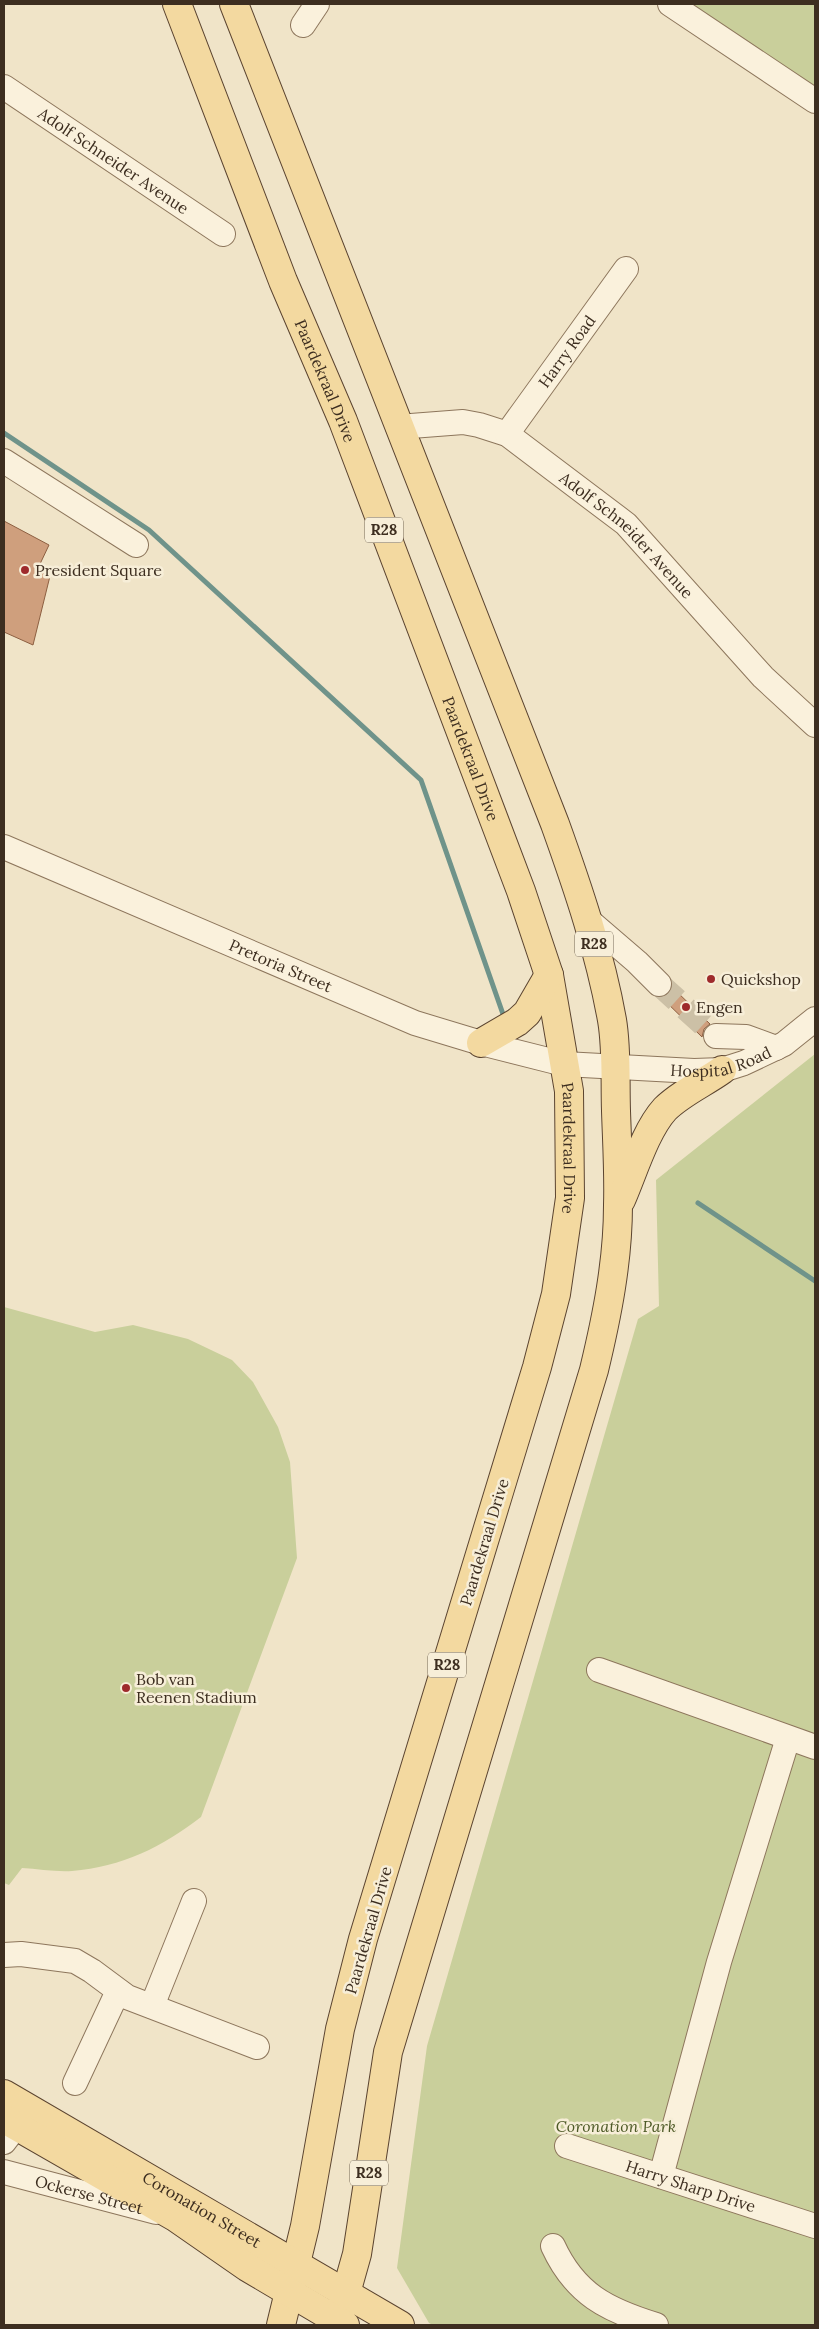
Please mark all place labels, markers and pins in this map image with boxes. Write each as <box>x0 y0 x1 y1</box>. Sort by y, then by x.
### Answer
place label: President Square <box>35 560 162 580</box>
marker: President Square <box>19 564 31 576</box>
place label: Quickshop <box>721 969 801 989</box>
marker: Quickshop <box>705 973 717 985</box>
place label: Engen <box>696 997 743 1017</box>
marker: Engen <box>680 1001 692 1013</box>
place label: Bob van Reenen Stadium <box>136 1669 257 1707</box>
marker: Bob van Reenen Stadium <box>120 1682 132 1694</box>

